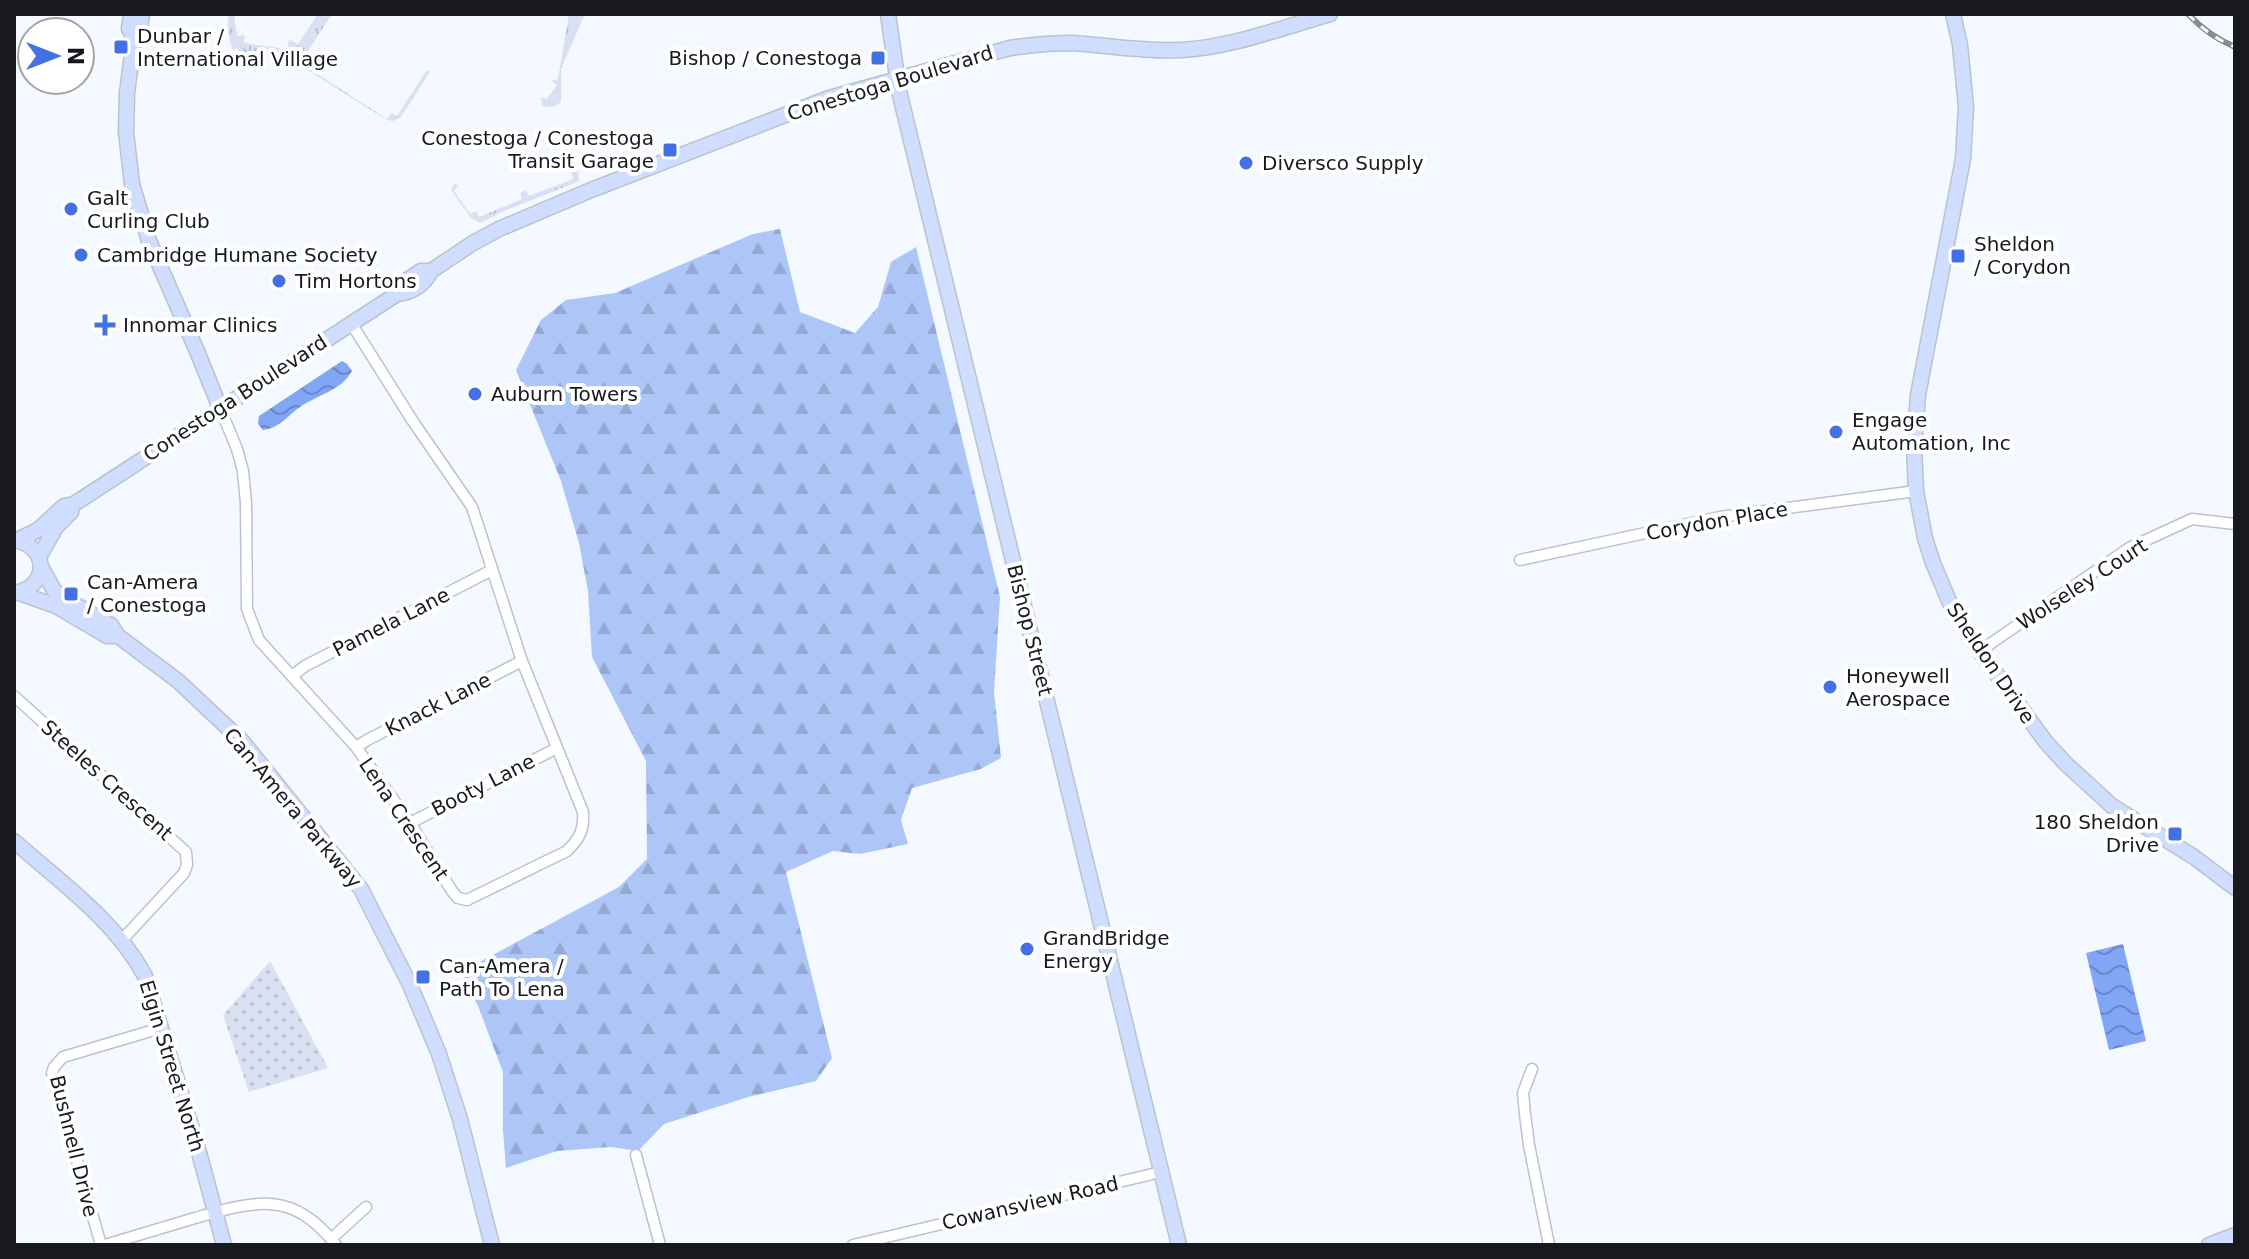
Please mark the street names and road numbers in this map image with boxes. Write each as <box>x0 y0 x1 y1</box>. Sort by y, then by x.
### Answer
street label: Conestoga Boulevard <box>784 40 996 126</box>
street label: Conestoga Boulevard <box>139 330 331 466</box>
street label: Corydon Place <box>1644 497 1790 545</box>
street label: Wolseley Court <box>2013 533 2152 635</box>
street label: Bishop Street <box>1002 562 1058 698</box>
street label: Pamela Lane <box>329 582 453 662</box>
street label: Sheldon Drive <box>1942 598 2040 728</box>
street label: Knack Lane <box>381 667 495 741</box>
street label: Steeles Crescent <box>37 715 178 845</box>
street label: Can-Amera Parkway <box>219 723 367 893</box>
street label: Booty Lane <box>427 749 539 821</box>
street label: Lena Crescent <box>354 753 454 885</box>
street label: Elgin Street North <box>134 977 210 1155</box>
street label: Bushnell Drive <box>45 1073 103 1219</box>
street label: Cowansview Road <box>939 1171 1121 1235</box>

